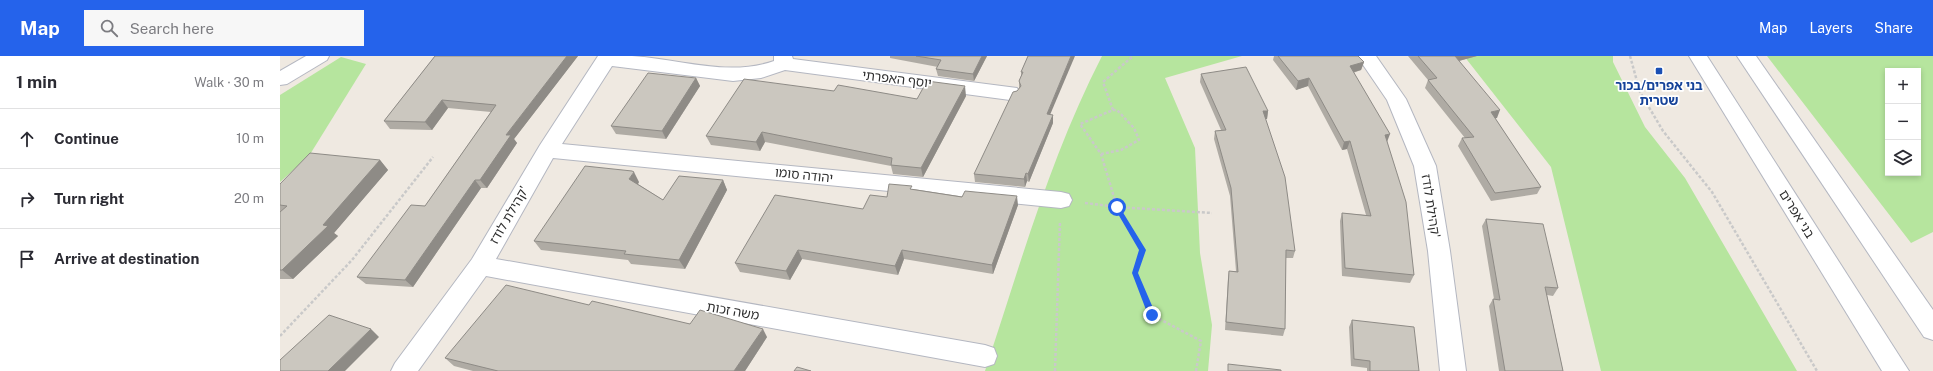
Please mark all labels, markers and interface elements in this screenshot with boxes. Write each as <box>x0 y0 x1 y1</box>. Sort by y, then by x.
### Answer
search box <box>84 10 364 46</box>
text: Map <box>20 17 60 39</box>
icon: search <box>98 17 120 39</box>
text: Search here <box>130 20 214 37</box>
text: Map <box>1759 20 1787 36</box>
text: Layers <box>1809 20 1853 36</box>
text: Share <box>1875 20 1913 36</box>
marker: בני אפרים/בכור שטרית <box>1654 66 1664 76</box>
street label: יוסף האפרתי <box>861 67 933 91</box>
map controls <box>1885 68 1921 176</box>
button: + <box>1885 68 1921 104</box>
text: 1 min <box>16 72 57 92</box>
text: Walk · 30 m <box>194 75 264 90</box>
place label: בני אפרים/בכור שטרית <box>1615 78 1703 108</box>
button: − <box>1885 104 1921 140</box>
icon: ahead <box>16 128 38 150</box>
text: Continue <box>54 130 119 147</box>
text: 10 m <box>236 131 264 146</box>
button: layers <box>1885 140 1921 176</box>
street label: יהודה סומו <box>774 164 834 186</box>
street label: קהילת לודז' <box>1419 173 1443 239</box>
street label: קהילת לודז' <box>486 183 532 247</box>
street label: בני אפרים <box>1776 187 1818 241</box>
icon: right <box>16 188 38 210</box>
text: Turn right <box>54 190 124 207</box>
text: 20 m <box>234 191 264 206</box>
route start <box>1108 198 1126 216</box>
icon: arrive <box>16 248 38 270</box>
text: Arrive at destination <box>54 250 199 267</box>
street label: משה זכות <box>706 299 761 323</box>
route end <box>1143 306 1161 324</box>

